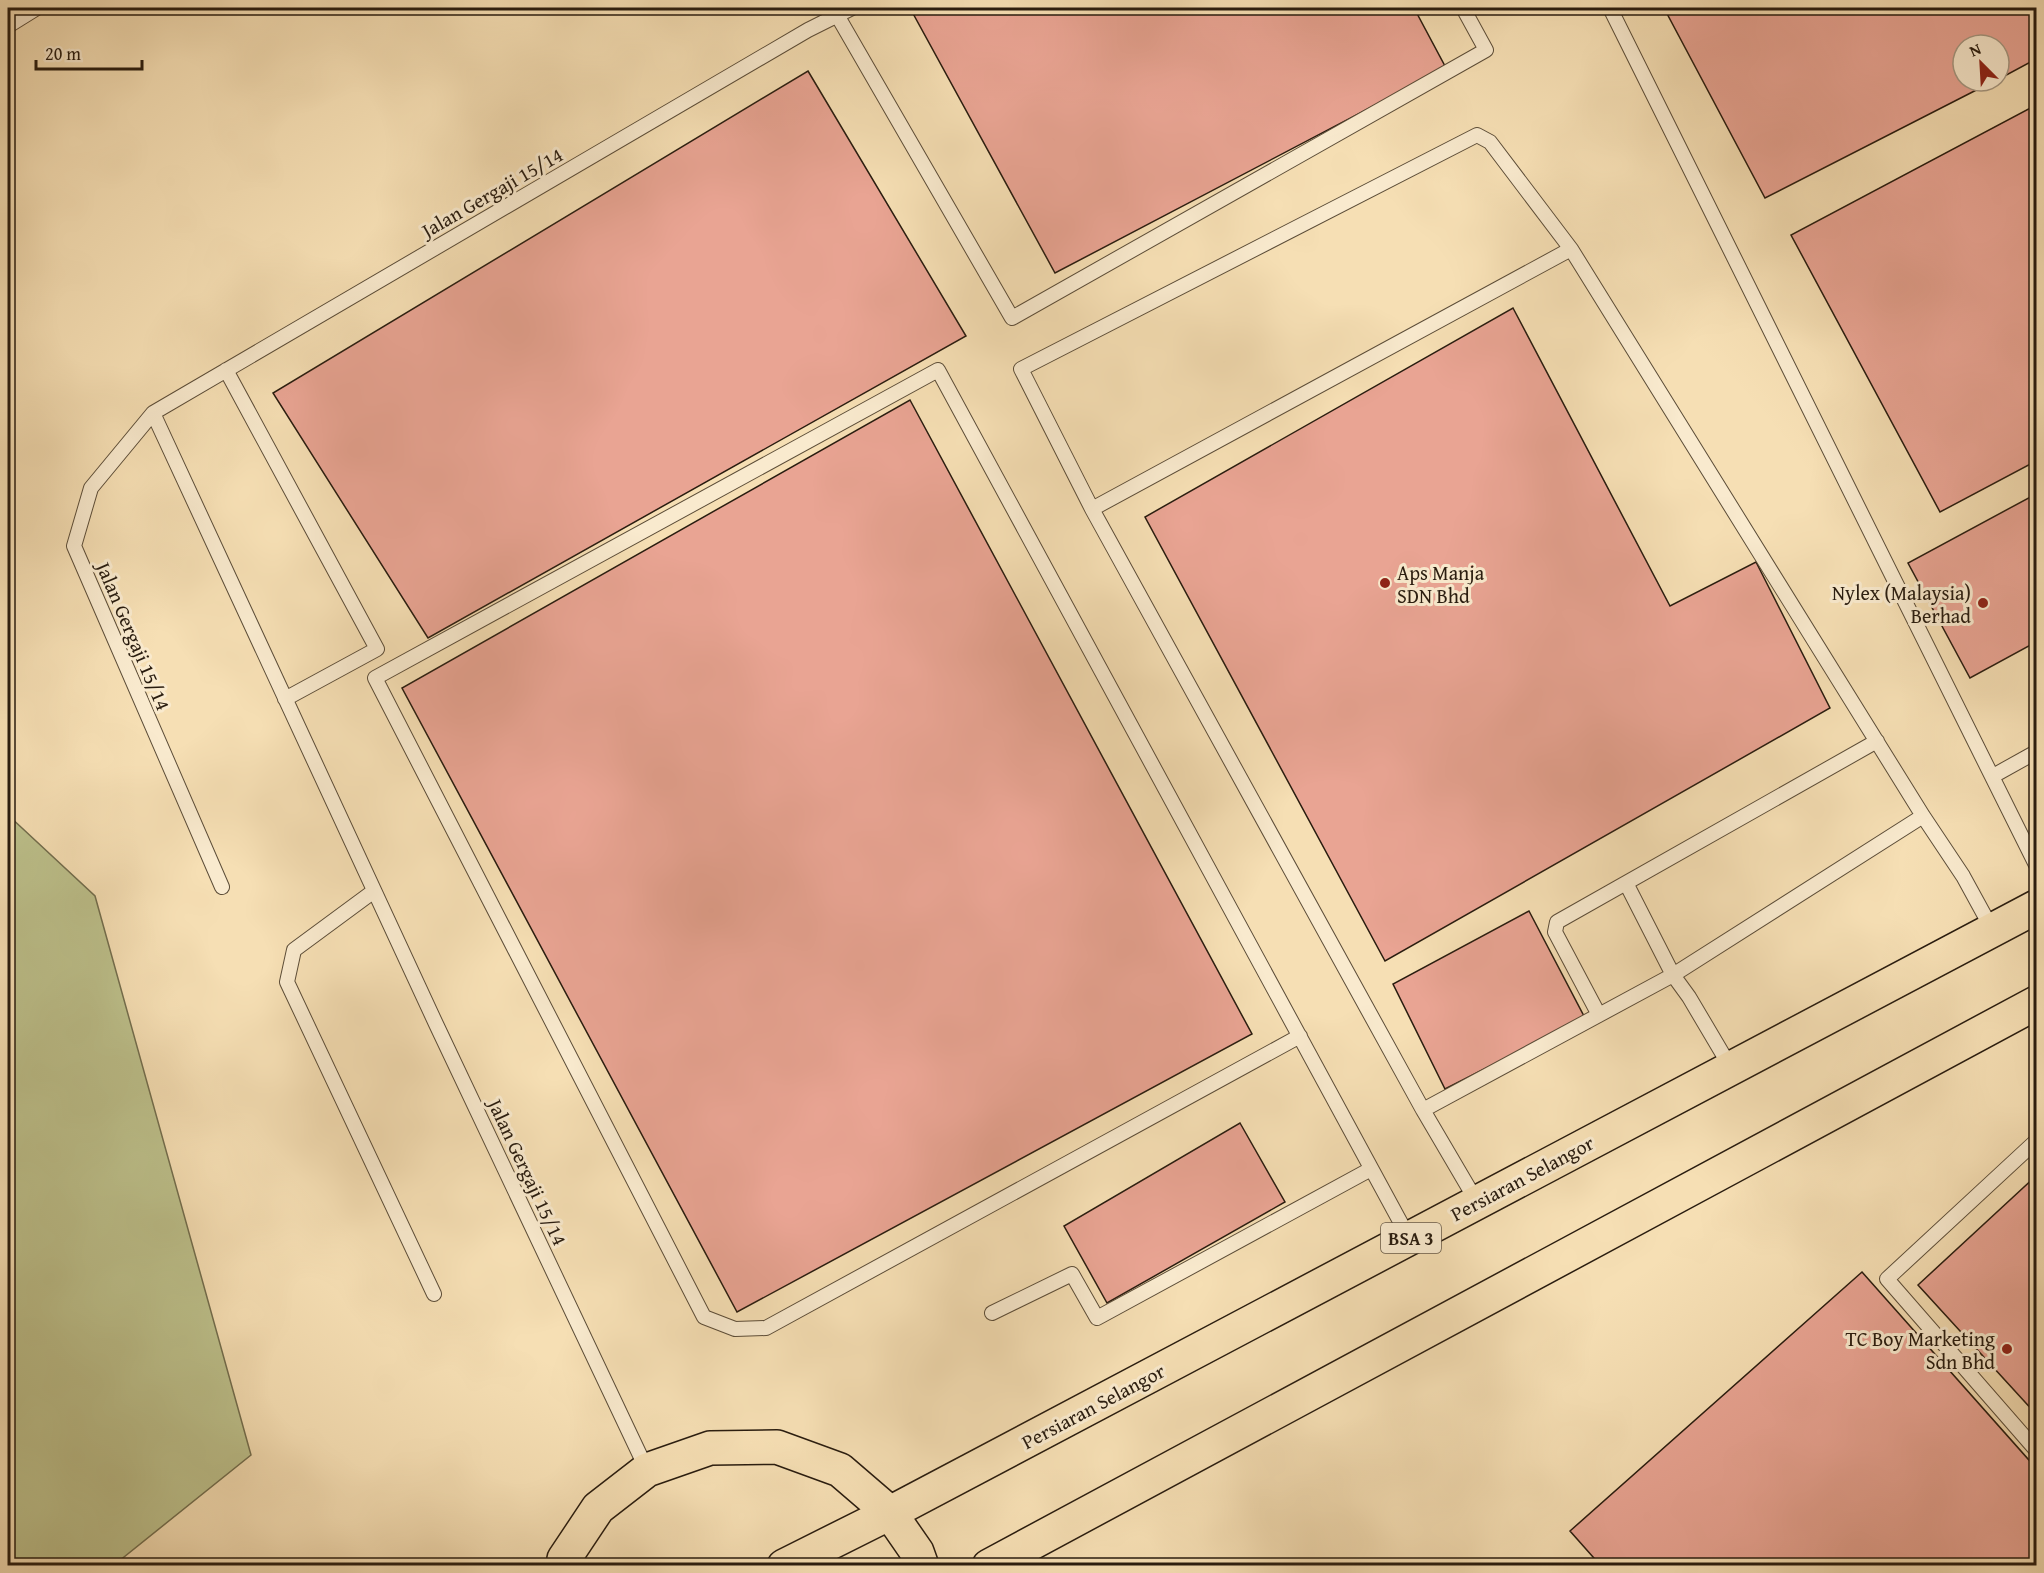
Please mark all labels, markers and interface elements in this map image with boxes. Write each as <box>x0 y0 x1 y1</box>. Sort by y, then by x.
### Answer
scale bar <box>36 33 142 71</box>
north arrow <box>1951 33 2011 93</box>
text: N <box>1965 36 1985 62</box>
text: 20 m <box>45 40 81 67</box>
street label: Jalan Gergaji 15/14 <box>413 140 568 246</box>
street label: Jalan Gergaji 15/14 <box>88 555 178 715</box>
place label: Aps Manja SDN Bhd <box>1397 558 1485 610</box>
marker: Aps Manja SDN Bhd <box>1378 576 1392 590</box>
place label: Nylex (Malaysia) Berhad <box>1832 578 1971 630</box>
marker: Nylex (Malaysia) Berhad <box>1976 596 1990 610</box>
street label: Jalan Gergaji 15/14 <box>480 1091 575 1250</box>
street label: Persiaran Selangor <box>1445 1128 1599 1228</box>
road number: BSA 3 <box>1381 1223 1441 1253</box>
place label: TC Boy Marketing Sdn Bhd <box>1846 1324 1995 1376</box>
marker: TC Boy Marketing Sdn Bhd <box>2000 1342 2014 1356</box>
street label: Persiaran Selangor <box>1016 1356 1170 1456</box>

